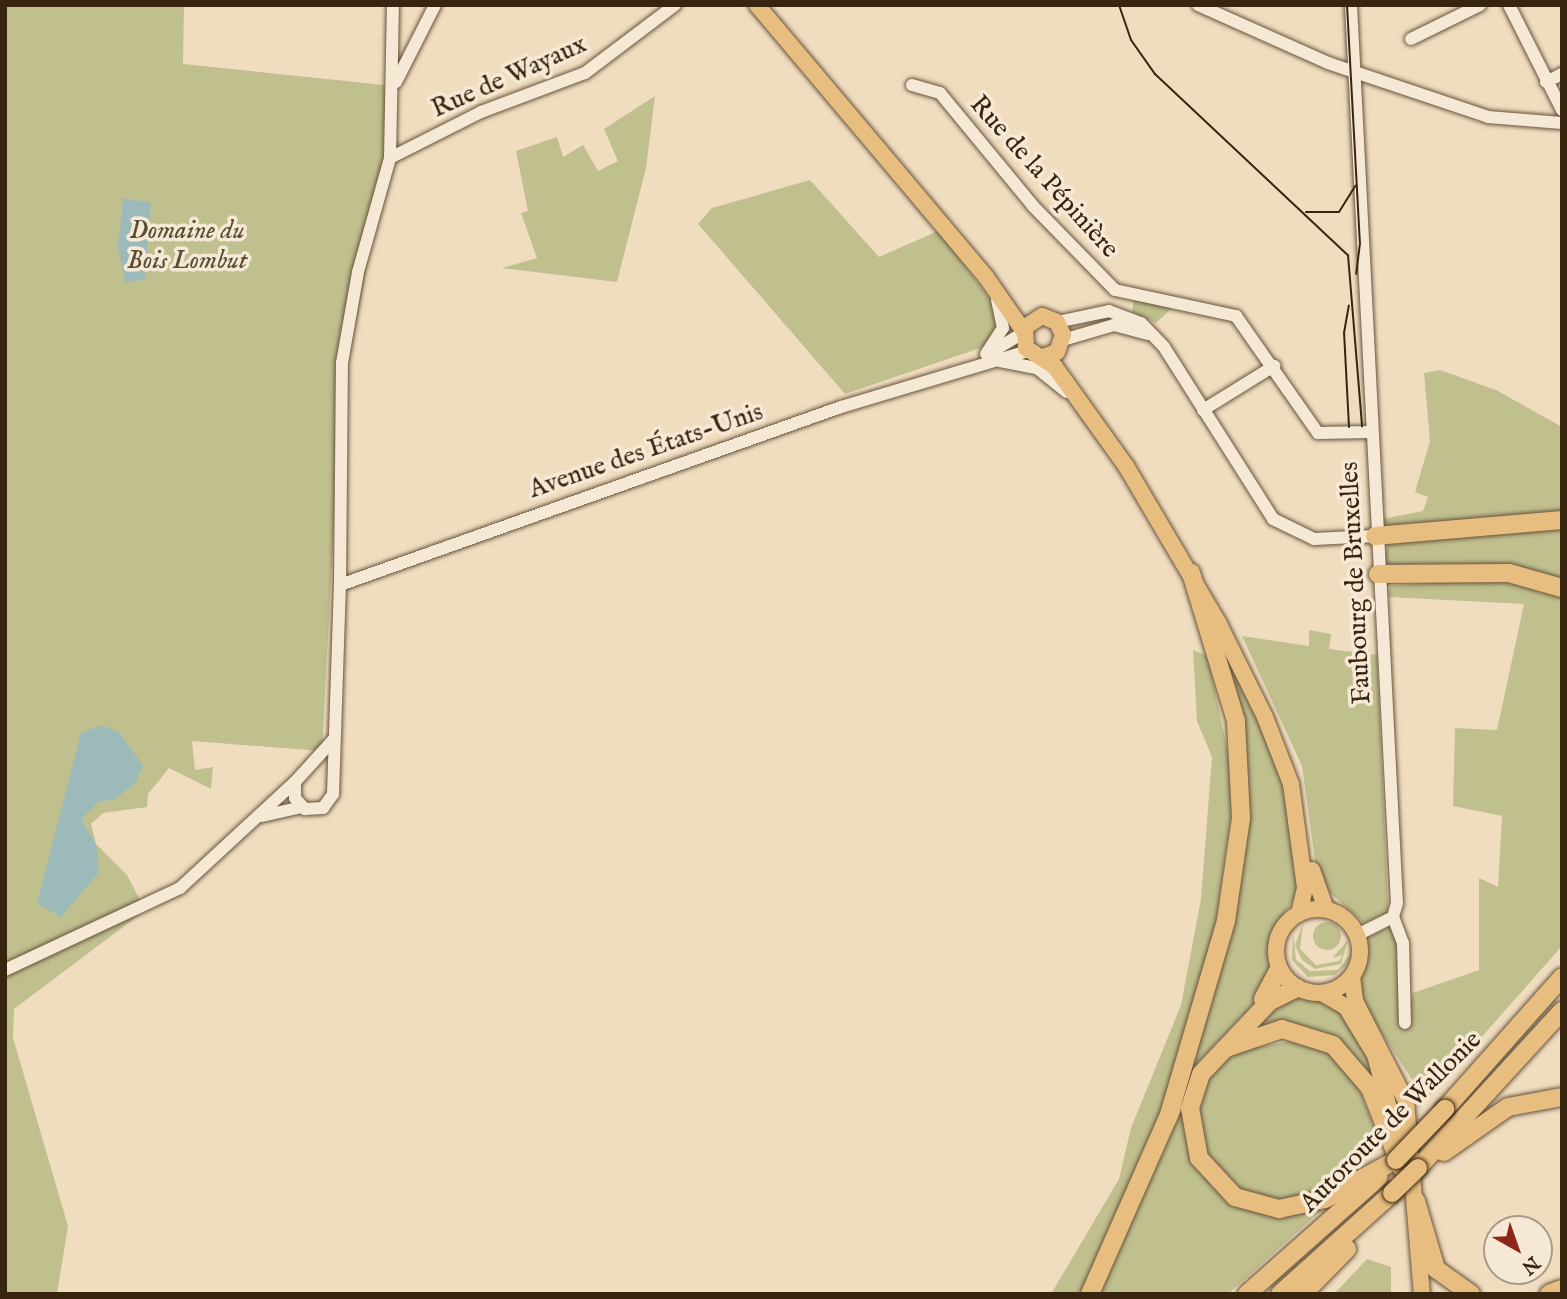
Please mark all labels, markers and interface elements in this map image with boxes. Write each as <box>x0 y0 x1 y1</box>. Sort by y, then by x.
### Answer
street label: Rue de Wayaux <box>427 29 591 125</box>
street label: Rue de la Pépinière <box>963 89 1125 265</box>
park label: Domaine du Bois Lombut <box>127 215 247 276</box>
street label: Avenue des États-Unis <box>525 396 767 506</box>
street label: Faubourg de Bruxelles <box>1334 461 1378 705</box>
street label: Autoroute de Wallonie <box>1294 1025 1488 1219</box>
north arrow <box>1483 1215 1553 1285</box>
text: N <box>1516 1250 1544 1279</box>

